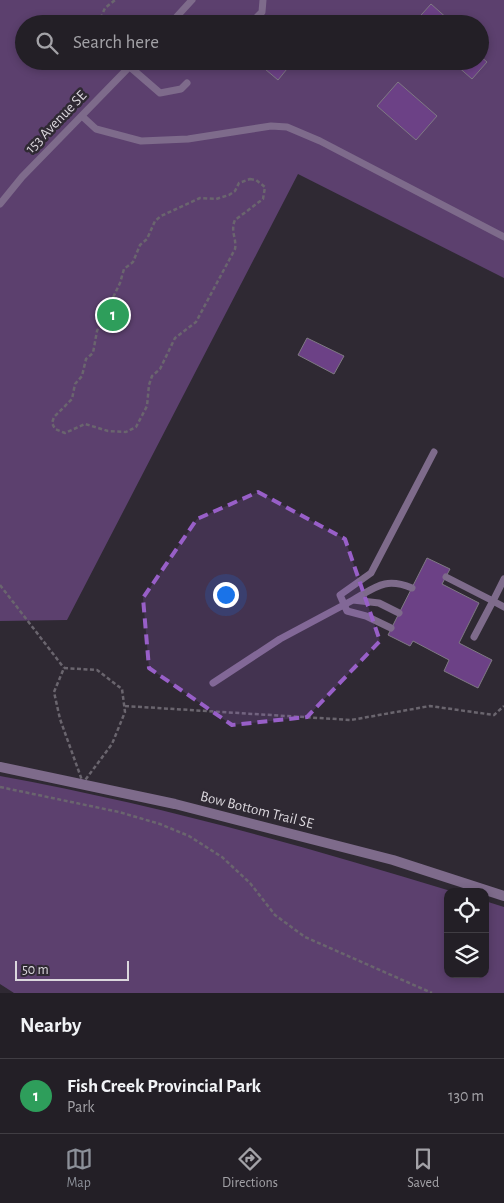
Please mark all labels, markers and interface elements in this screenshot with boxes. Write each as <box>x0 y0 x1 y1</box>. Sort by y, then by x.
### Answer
search box <box>15 15 489 70</box>
icon: search <box>33 29 61 57</box>
text: Search here <box>73 33 159 52</box>
street label: 153 Avenue SE <box>23 88 89 156</box>
pin: 1 <box>97 296 129 334</box>
your location <box>213 582 239 608</box>
street label: Bow Bottom Trail SE <box>199 789 315 831</box>
map controls <box>444 888 489 978</box>
button: locate <box>444 888 489 933</box>
button: layers <box>444 933 489 978</box>
scale bar <box>15 958 129 981</box>
text: 50 m <box>22 963 49 977</box>
text: Nearby <box>20 1015 81 1036</box>
text: Fish Creek Provincial Park <box>67 1077 261 1096</box>
text: 1 <box>33 1088 39 1104</box>
text: 130 m <box>448 1088 484 1104</box>
text: Park <box>67 1099 95 1115</box>
tab: Map <box>65 1145 93 1192</box>
tab: Directions <box>222 1145 278 1192</box>
tab: Saved <box>407 1145 439 1192</box>

